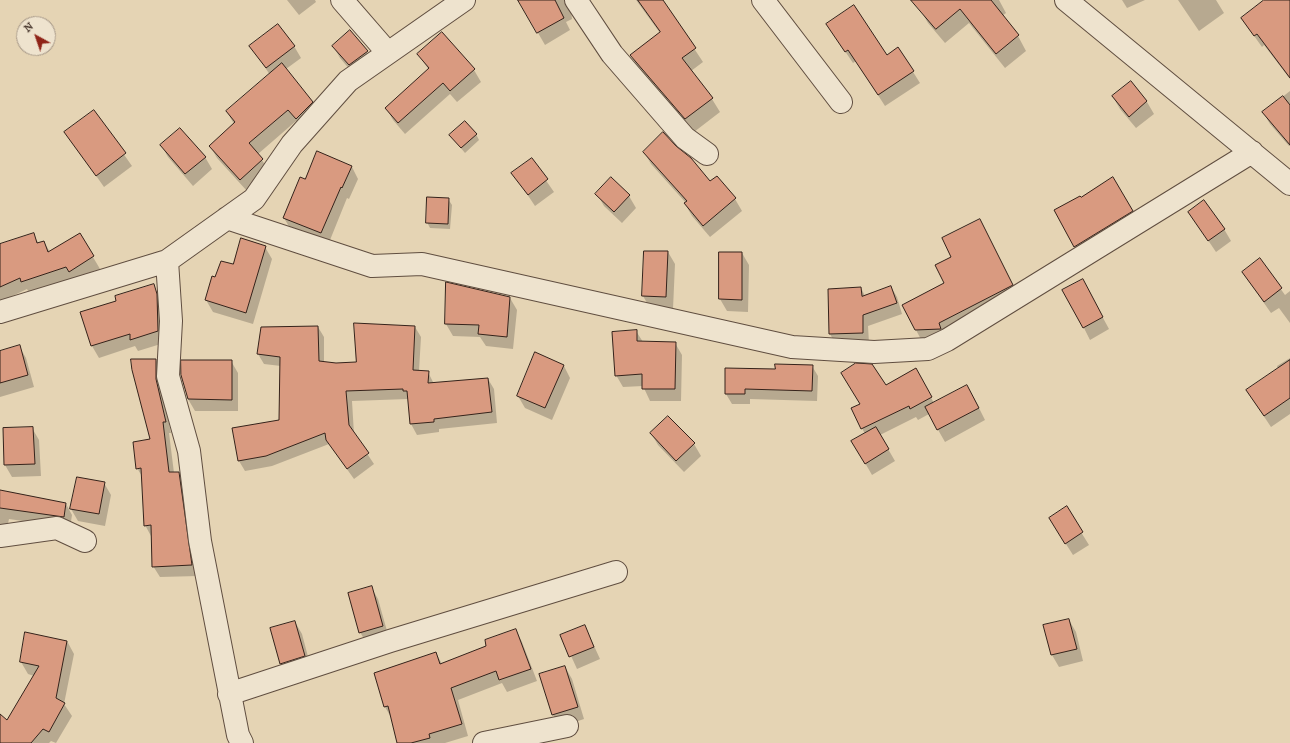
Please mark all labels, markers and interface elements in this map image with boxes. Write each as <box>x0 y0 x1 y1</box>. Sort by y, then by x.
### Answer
north arrow <box>16 16 56 56</box>
text: N <box>21 20 36 35</box>

